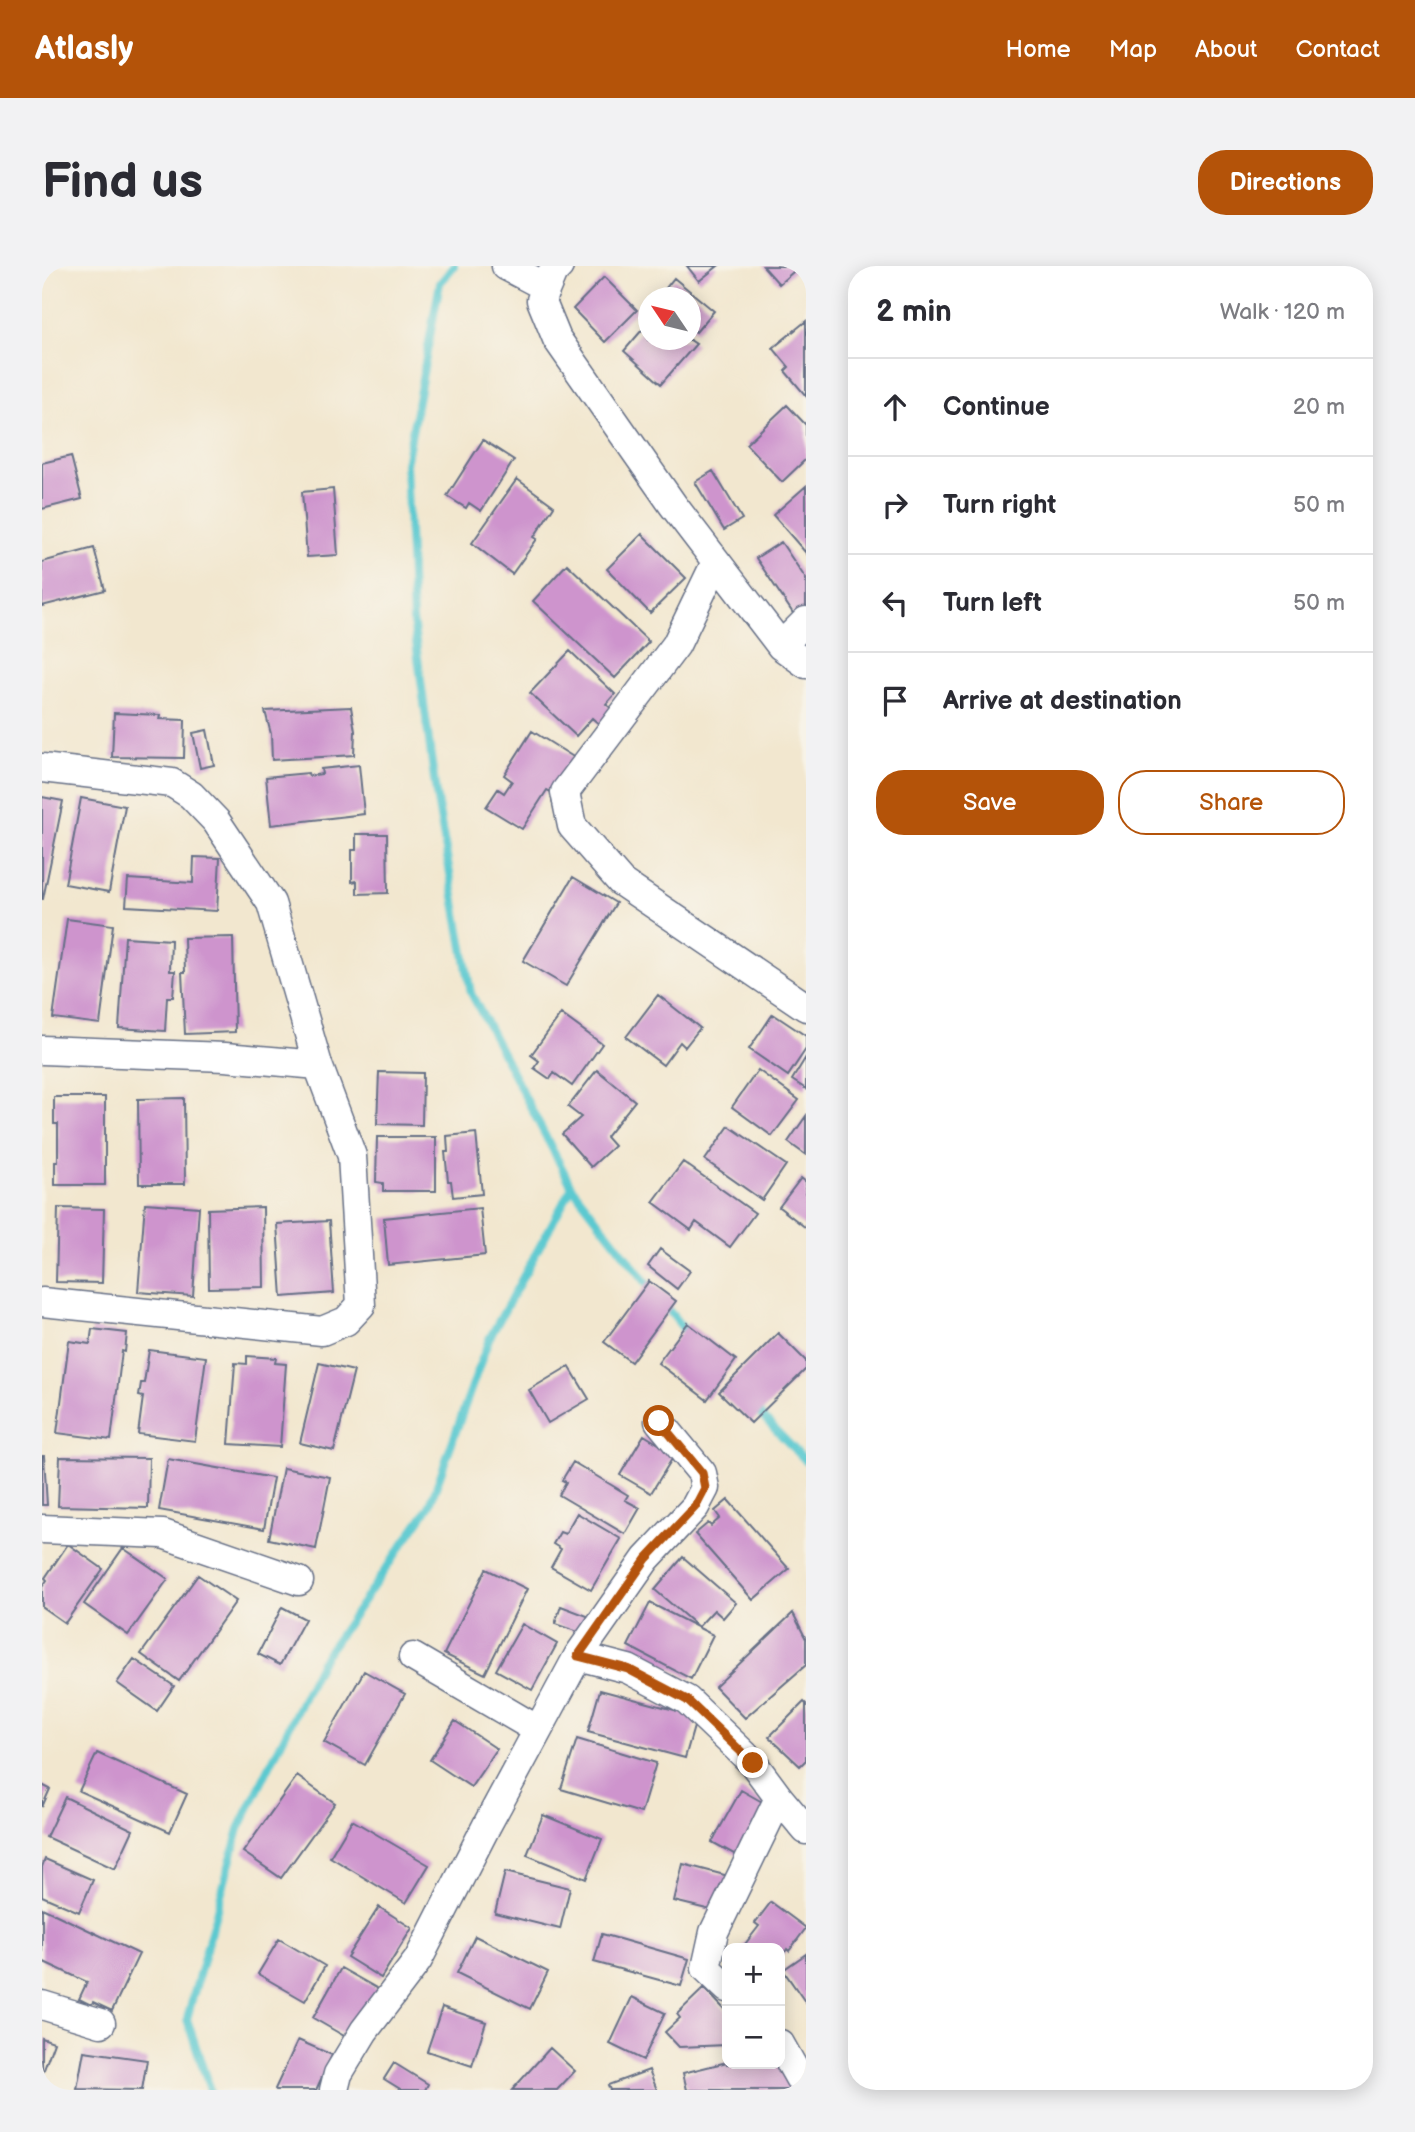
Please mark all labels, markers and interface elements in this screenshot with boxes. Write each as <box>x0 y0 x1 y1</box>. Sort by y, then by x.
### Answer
text: Atlasly <box>35 29 133 69</box>
text: Home <box>1006 35 1071 64</box>
text: Map <box>1109 35 1157 64</box>
text: About <box>1195 35 1257 64</box>
text: Contact <box>1295 35 1380 64</box>
button: Directions <box>1198 150 1373 215</box>
text: Find us <box>42 153 203 212</box>
north arrow <box>638 287 701 350</box>
text: 2 min <box>876 294 952 330</box>
text: Walk · 120 m <box>1220 298 1345 326</box>
icon: ahead <box>876 388 914 426</box>
text: Continue <box>943 392 1050 423</box>
text: 20 m <box>1293 393 1345 421</box>
icon: right <box>876 486 914 524</box>
text: Turn right <box>943 490 1056 521</box>
text: 50 m <box>1293 491 1345 519</box>
icon: left <box>876 584 914 622</box>
text: Turn left <box>943 588 1042 619</box>
text: 50 m <box>1293 589 1345 617</box>
icon: arrive <box>876 682 914 720</box>
text: Arrive at destination <box>943 686 1182 717</box>
button: Save <box>876 770 1104 835</box>
button: Share <box>1118 770 1345 835</box>
route start <box>643 1405 674 1436</box>
route end <box>737 1747 768 1778</box>
map controls <box>722 1943 785 2069</box>
button: + <box>722 1943 785 2006</box>
button: − <box>722 2006 785 2069</box>

